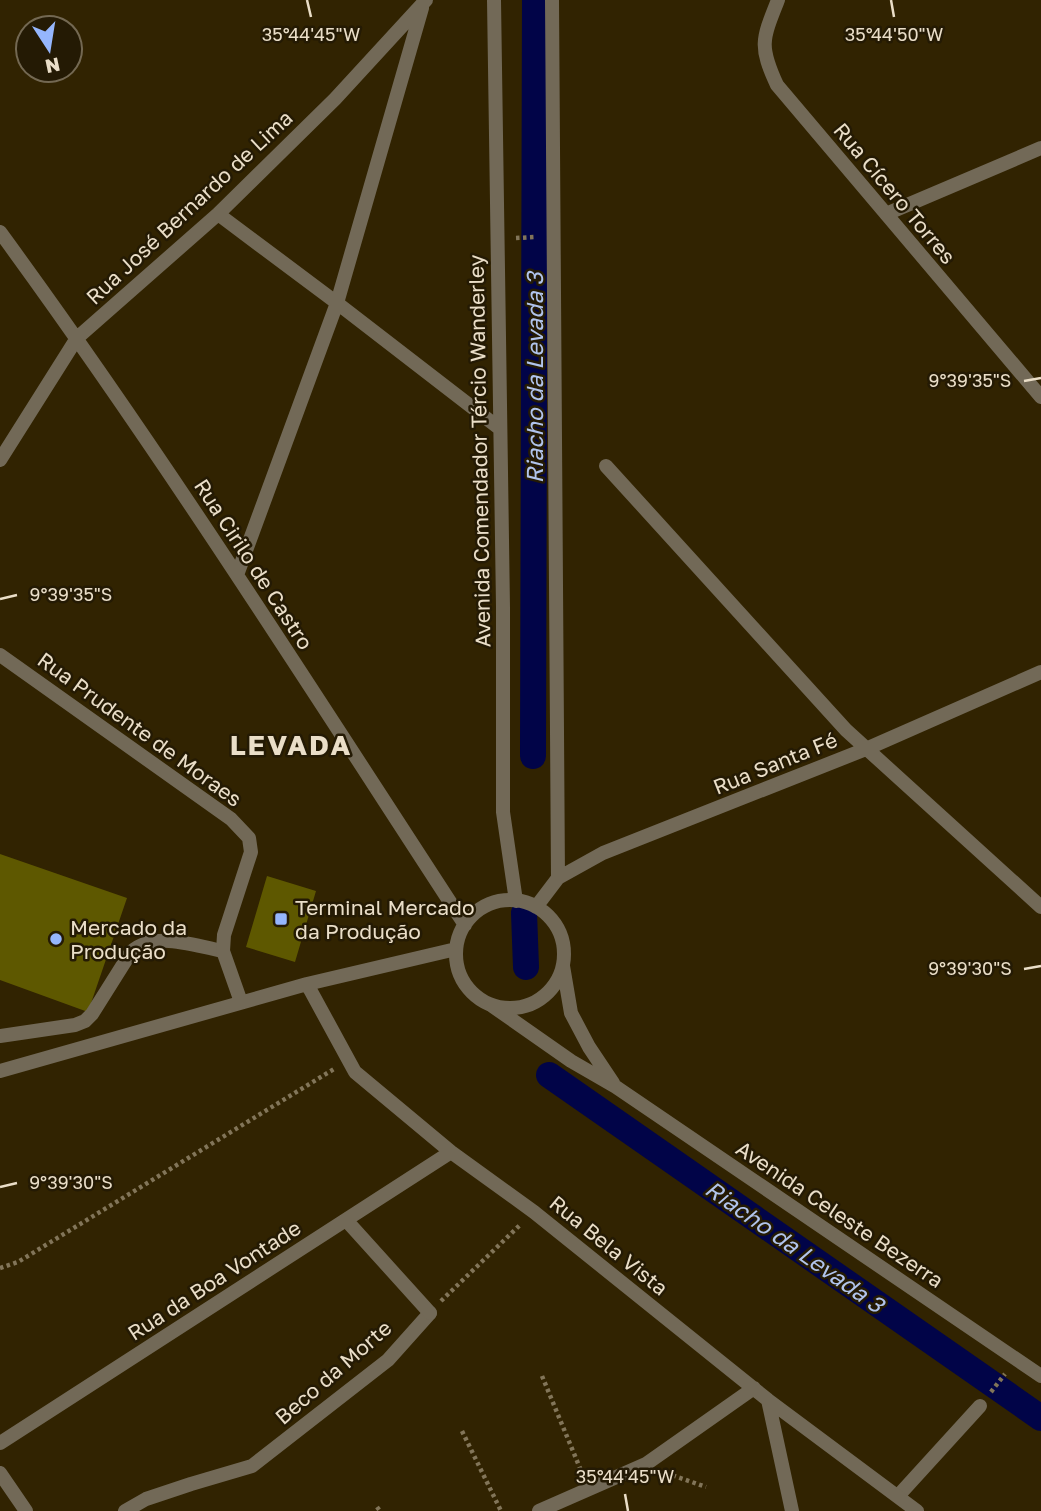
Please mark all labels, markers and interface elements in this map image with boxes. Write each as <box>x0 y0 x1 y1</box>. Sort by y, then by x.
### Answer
north arrow <box>14 14 84 84</box>
text: 35°44'45"W <box>262 23 360 45</box>
text: 35°44'50"W <box>845 23 943 45</box>
text: N <box>43 53 62 79</box>
street label: Rua José Bernardo de Lima <box>80 104 298 310</box>
street label: Rua Cícero Torres <box>828 117 962 269</box>
street label: Avenida Comendador Tércio Wanderley <box>463 254 495 648</box>
water label: Riacho da Levada 3 <box>520 270 548 484</box>
text: 9°39'35"S <box>929 369 1011 391</box>
street label: Rua Cirilo de Castro <box>189 474 319 654</box>
text: 9°39'35"S <box>30 583 112 605</box>
street label: Rua Prudente de Moraes <box>33 646 247 812</box>
street label: Rua Santa Fé <box>709 726 841 800</box>
district label: LEVADA <box>230 728 352 761</box>
place label: Terminal Mercado da Produção <box>295 894 475 944</box>
marker: Terminal Mercado da Produção <box>273 911 289 927</box>
place label: Mercado da Produção <box>70 914 187 964</box>
marker: Mercado da Produção <box>48 931 64 947</box>
text: 9°39'30"S <box>928 957 1012 979</box>
street label: Avenida Celeste Bezerra <box>732 1135 948 1293</box>
text: 9°39'30"S <box>29 1171 113 1193</box>
water label: Riacho da Levada 3 <box>700 1174 892 1319</box>
street label: Rua Bela Vista <box>545 1189 673 1301</box>
street label: Rua da Boa Vontade <box>123 1214 305 1346</box>
street label: Beco da Morte <box>270 1314 396 1430</box>
text: 35°44'45"W <box>576 1465 674 1487</box>

